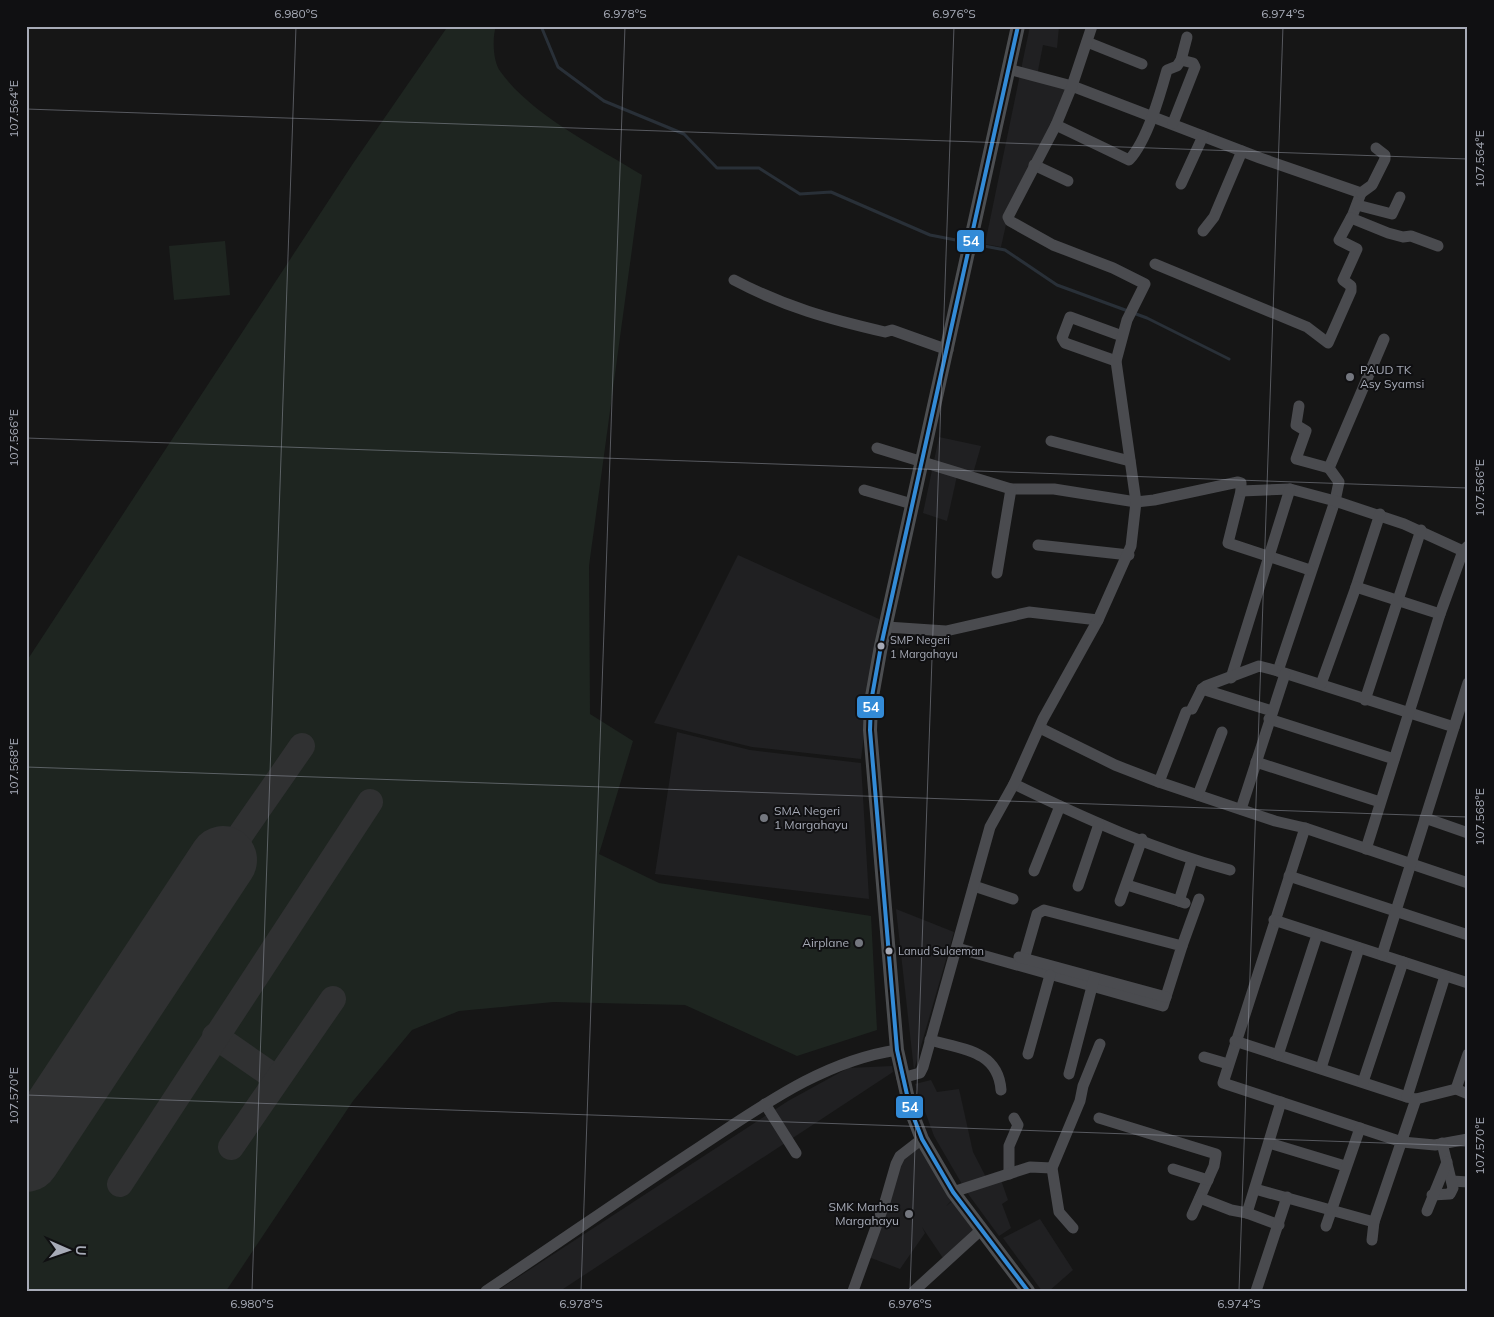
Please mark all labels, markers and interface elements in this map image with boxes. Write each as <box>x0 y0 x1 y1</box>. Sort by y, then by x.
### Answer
text: 6.980°S <box>274 6 318 21</box>
text: 6.978°S <box>603 6 647 21</box>
text: 6.976°S <box>932 6 976 21</box>
text: 6.974°S <box>1261 6 1305 21</box>
text: 107.564°E <box>6 80 21 138</box>
text: 107.564°E <box>1472 130 1487 188</box>
line badge: 54 <box>956 229 985 253</box>
text: 54 <box>963 232 980 250</box>
place label: PAUD TK Asy Syamsi <box>1360 362 1424 391</box>
marker: PAUD TK Asy Syamsi <box>1344 371 1356 383</box>
text: 107.566°E <box>6 409 21 467</box>
text: 107.566°E <box>1472 459 1487 517</box>
place label: SMP Negeri 1 Margahayu <box>890 633 958 661</box>
marker: SMP Negeri 1 Margahayu <box>876 641 886 651</box>
line badge: 54 <box>856 695 885 719</box>
text: 54 <box>863 698 880 716</box>
text: 107.568°E <box>6 738 21 796</box>
text: 107.568°E <box>1472 788 1487 846</box>
place label: SMA Negeri 1 Margahayu <box>774 803 848 832</box>
marker: SMA Negeri 1 Margahayu <box>758 812 770 824</box>
place label: Airplane <box>802 935 849 950</box>
marker: Airplane <box>853 937 865 949</box>
place label: Lanud Sulaeman <box>898 944 984 958</box>
marker: Lanud Sulaeman <box>884 946 894 956</box>
text: 107.570°E <box>6 1067 21 1125</box>
line badge: 54 <box>895 1095 924 1119</box>
text: 54 <box>902 1098 919 1116</box>
text: 107.570°E <box>1472 1117 1487 1175</box>
place label: SMK Marhas Margahayu <box>828 1199 899 1228</box>
marker: SMK Marhas Margahayu <box>903 1208 915 1220</box>
north arrow <box>42 1224 92 1274</box>
text: U <box>72 1245 90 1256</box>
text: 6.980°S <box>230 1296 274 1311</box>
text: 6.978°S <box>559 1296 603 1311</box>
text: 6.976°S <box>888 1296 932 1311</box>
text: 6.974°S <box>1217 1296 1261 1311</box>

